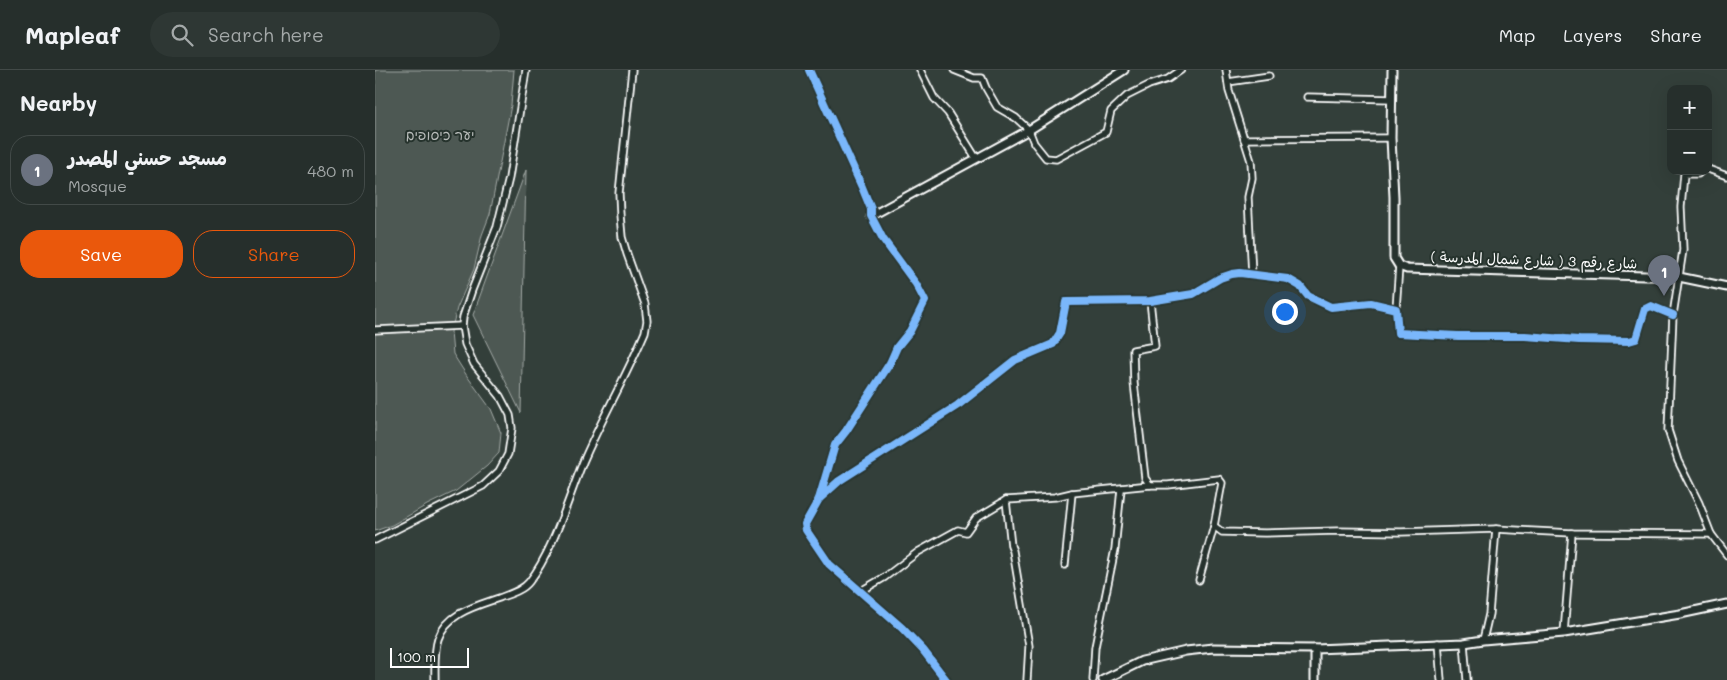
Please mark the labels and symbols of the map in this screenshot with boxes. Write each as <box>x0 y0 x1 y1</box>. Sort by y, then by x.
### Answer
park label: יער כיסופים <box>406 125 474 144</box>
street label: شارع رقم 3 ( شارع شمال المدرسة ) <box>1430 246 1638 275</box>
pin: 1 <box>1648 255 1680 296</box>
your location <box>1272 299 1298 325</box>
scale bar <box>390 645 469 668</box>

